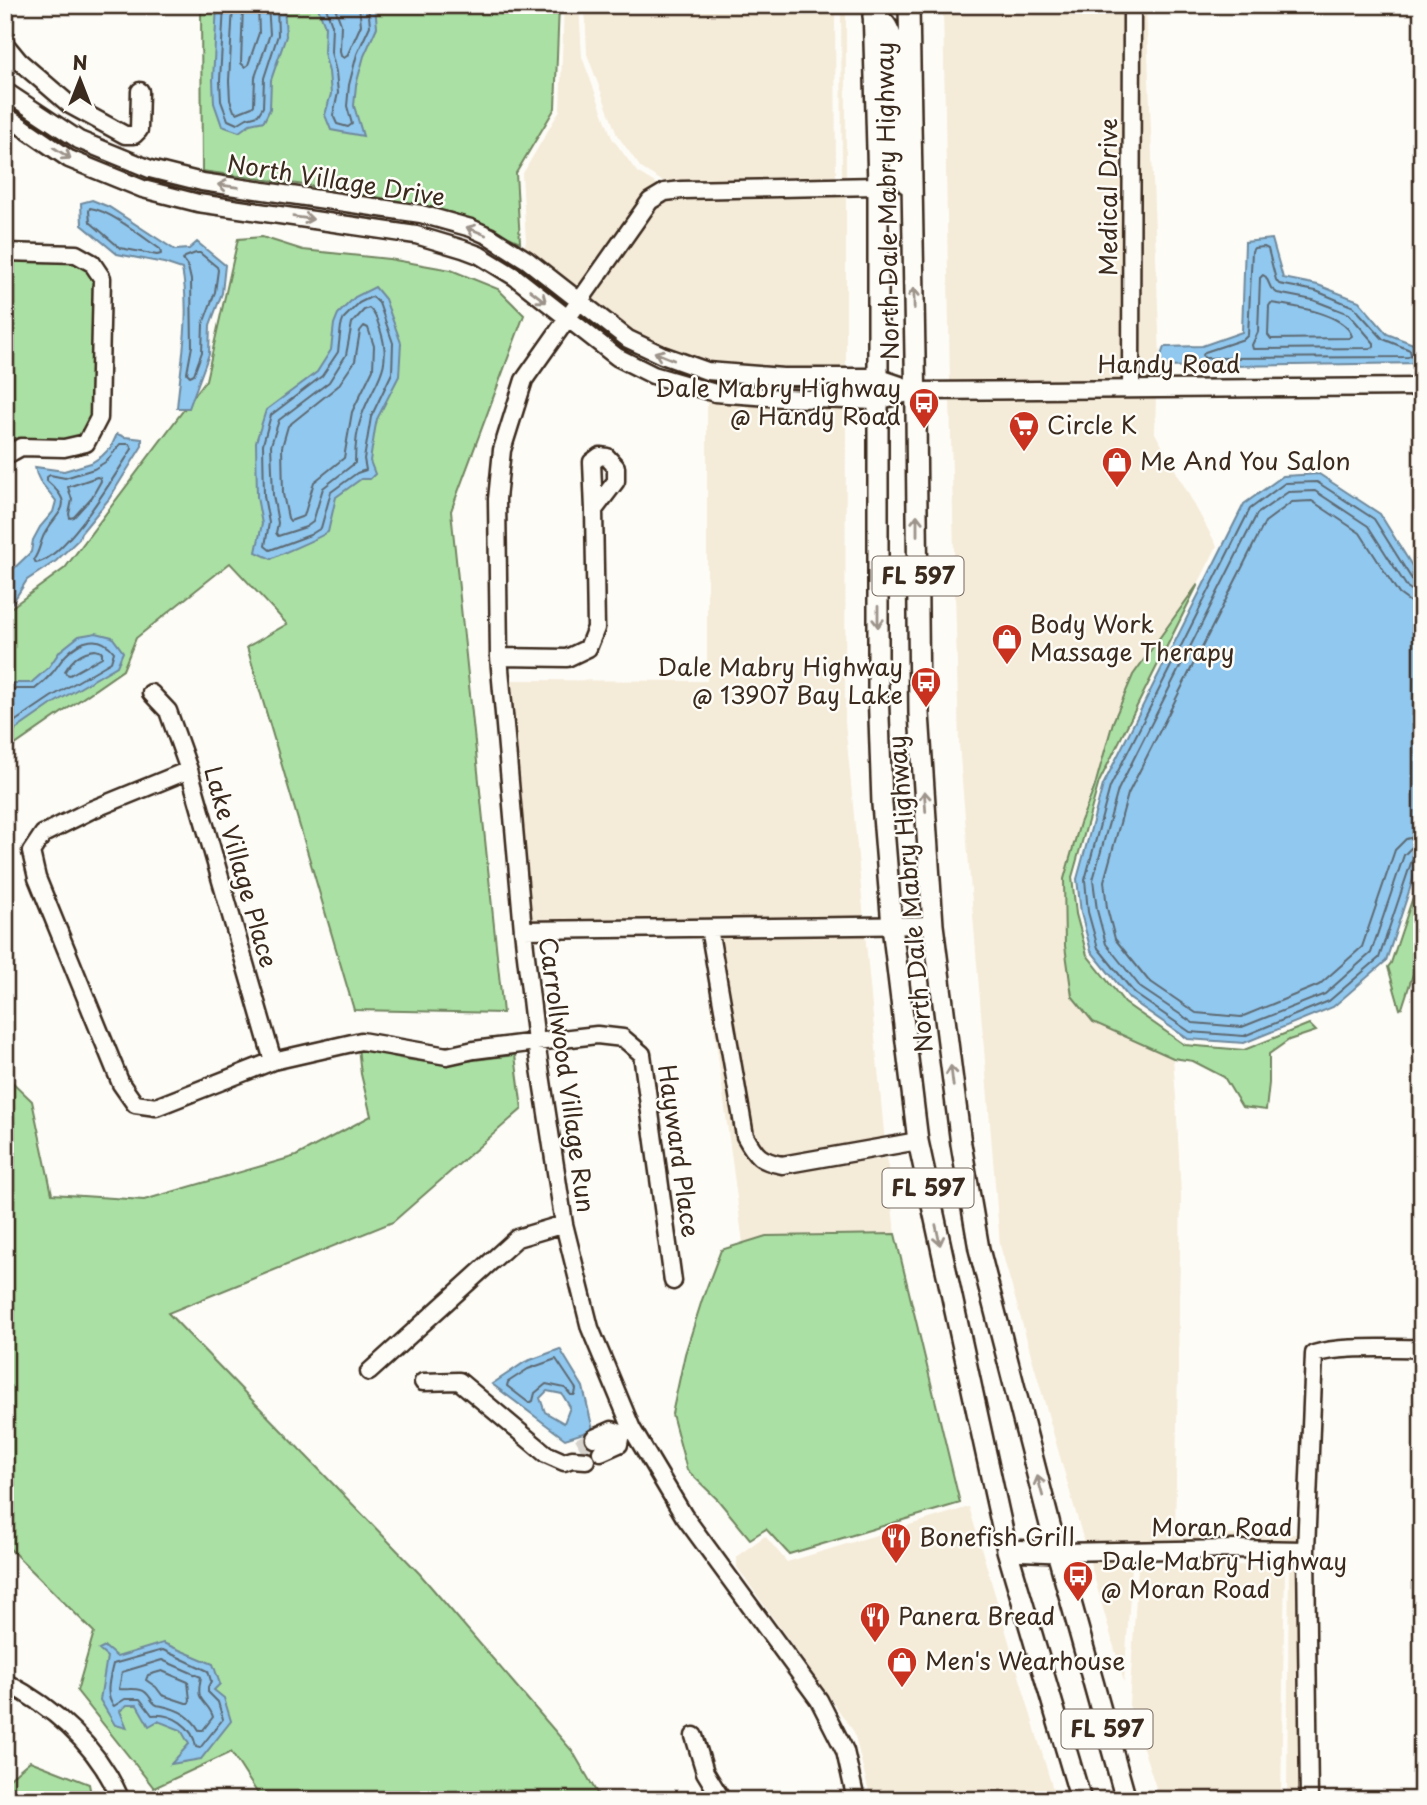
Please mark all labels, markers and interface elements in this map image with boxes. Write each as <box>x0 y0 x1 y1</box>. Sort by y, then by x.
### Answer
street label: North Dale Mabry Highway <box>865 42 907 360</box>
north arrow <box>46 46 116 116</box>
text: N <box>72 48 88 76</box>
street label: Medical Drive <box>1089 118 1125 276</box>
street label: North Village Drive <box>225 144 448 214</box>
one-way arrow <box>51 147 71 161</box>
one-way arrow <box>217 179 240 192</box>
one-way arrow <box>291 212 314 225</box>
one-way arrow <box>465 224 487 237</box>
one-way arrow <box>907 286 920 309</box>
one-way arrow <box>528 288 547 303</box>
street label: Handy Road <box>1098 345 1240 381</box>
one-way arrow <box>654 348 676 361</box>
place label: Dale Mabry Highway @ Handy Road <box>655 369 901 433</box>
bus stop icon: Dale Mabry Highway @ Handy Road <box>907 386 941 430</box>
place label: Circle K <box>1047 406 1137 442</box>
supermarket icon: Circle K <box>1007 409 1041 453</box>
place label: Me And You Salon <box>1140 442 1351 478</box>
shop icon: Me And You Salon <box>1100 445 1134 489</box>
one-way arrow <box>910 514 924 537</box>
road number: FL 597 <box>872 556 964 596</box>
one-way arrow <box>871 605 885 628</box>
place label: Body Work Massage Therapy <box>1030 605 1235 669</box>
shop icon: Body Work Massage Therapy <box>990 622 1024 666</box>
place label: Dale Mabry Highway @ 13907 Bay Lake <box>657 648 903 712</box>
bus stop icon: Dale Mabry Highway @ 13907 Bay Lake <box>909 665 943 709</box>
street label: North Dale Mabry Highway <box>877 734 941 1054</box>
street label: Lake Village Place <box>196 762 288 971</box>
one-way arrow <box>918 790 931 813</box>
street label: Carrollwood Village Run <box>531 935 605 1215</box>
street label: Hayward Place <box>650 1062 710 1239</box>
one-way arrow <box>946 1066 959 1088</box>
road number: FL 597 <box>883 1168 974 1208</box>
one-way arrow <box>932 1223 946 1246</box>
one-way arrow <box>1033 1476 1046 1498</box>
street label: Moran Road <box>1151 1508 1293 1544</box>
place label: Bonefish Grill <box>919 1518 1075 1554</box>
restaurant icon: Bonefish Grill <box>879 1521 913 1565</box>
place label: Dale Mabry Highway @ Moran Road <box>1101 1542 1347 1606</box>
bus stop icon: Dale Mabry Highway @ Moran Road <box>1061 1559 1095 1603</box>
place label: Panera Bread <box>898 1597 1055 1633</box>
restaurant icon: Panera Bread <box>858 1600 892 1644</box>
place label: Men's Wearhouse <box>925 1642 1125 1678</box>
shop icon: Men's Wearhouse <box>885 1645 919 1689</box>
road number: FL 597 <box>1062 1710 1152 1748</box>

